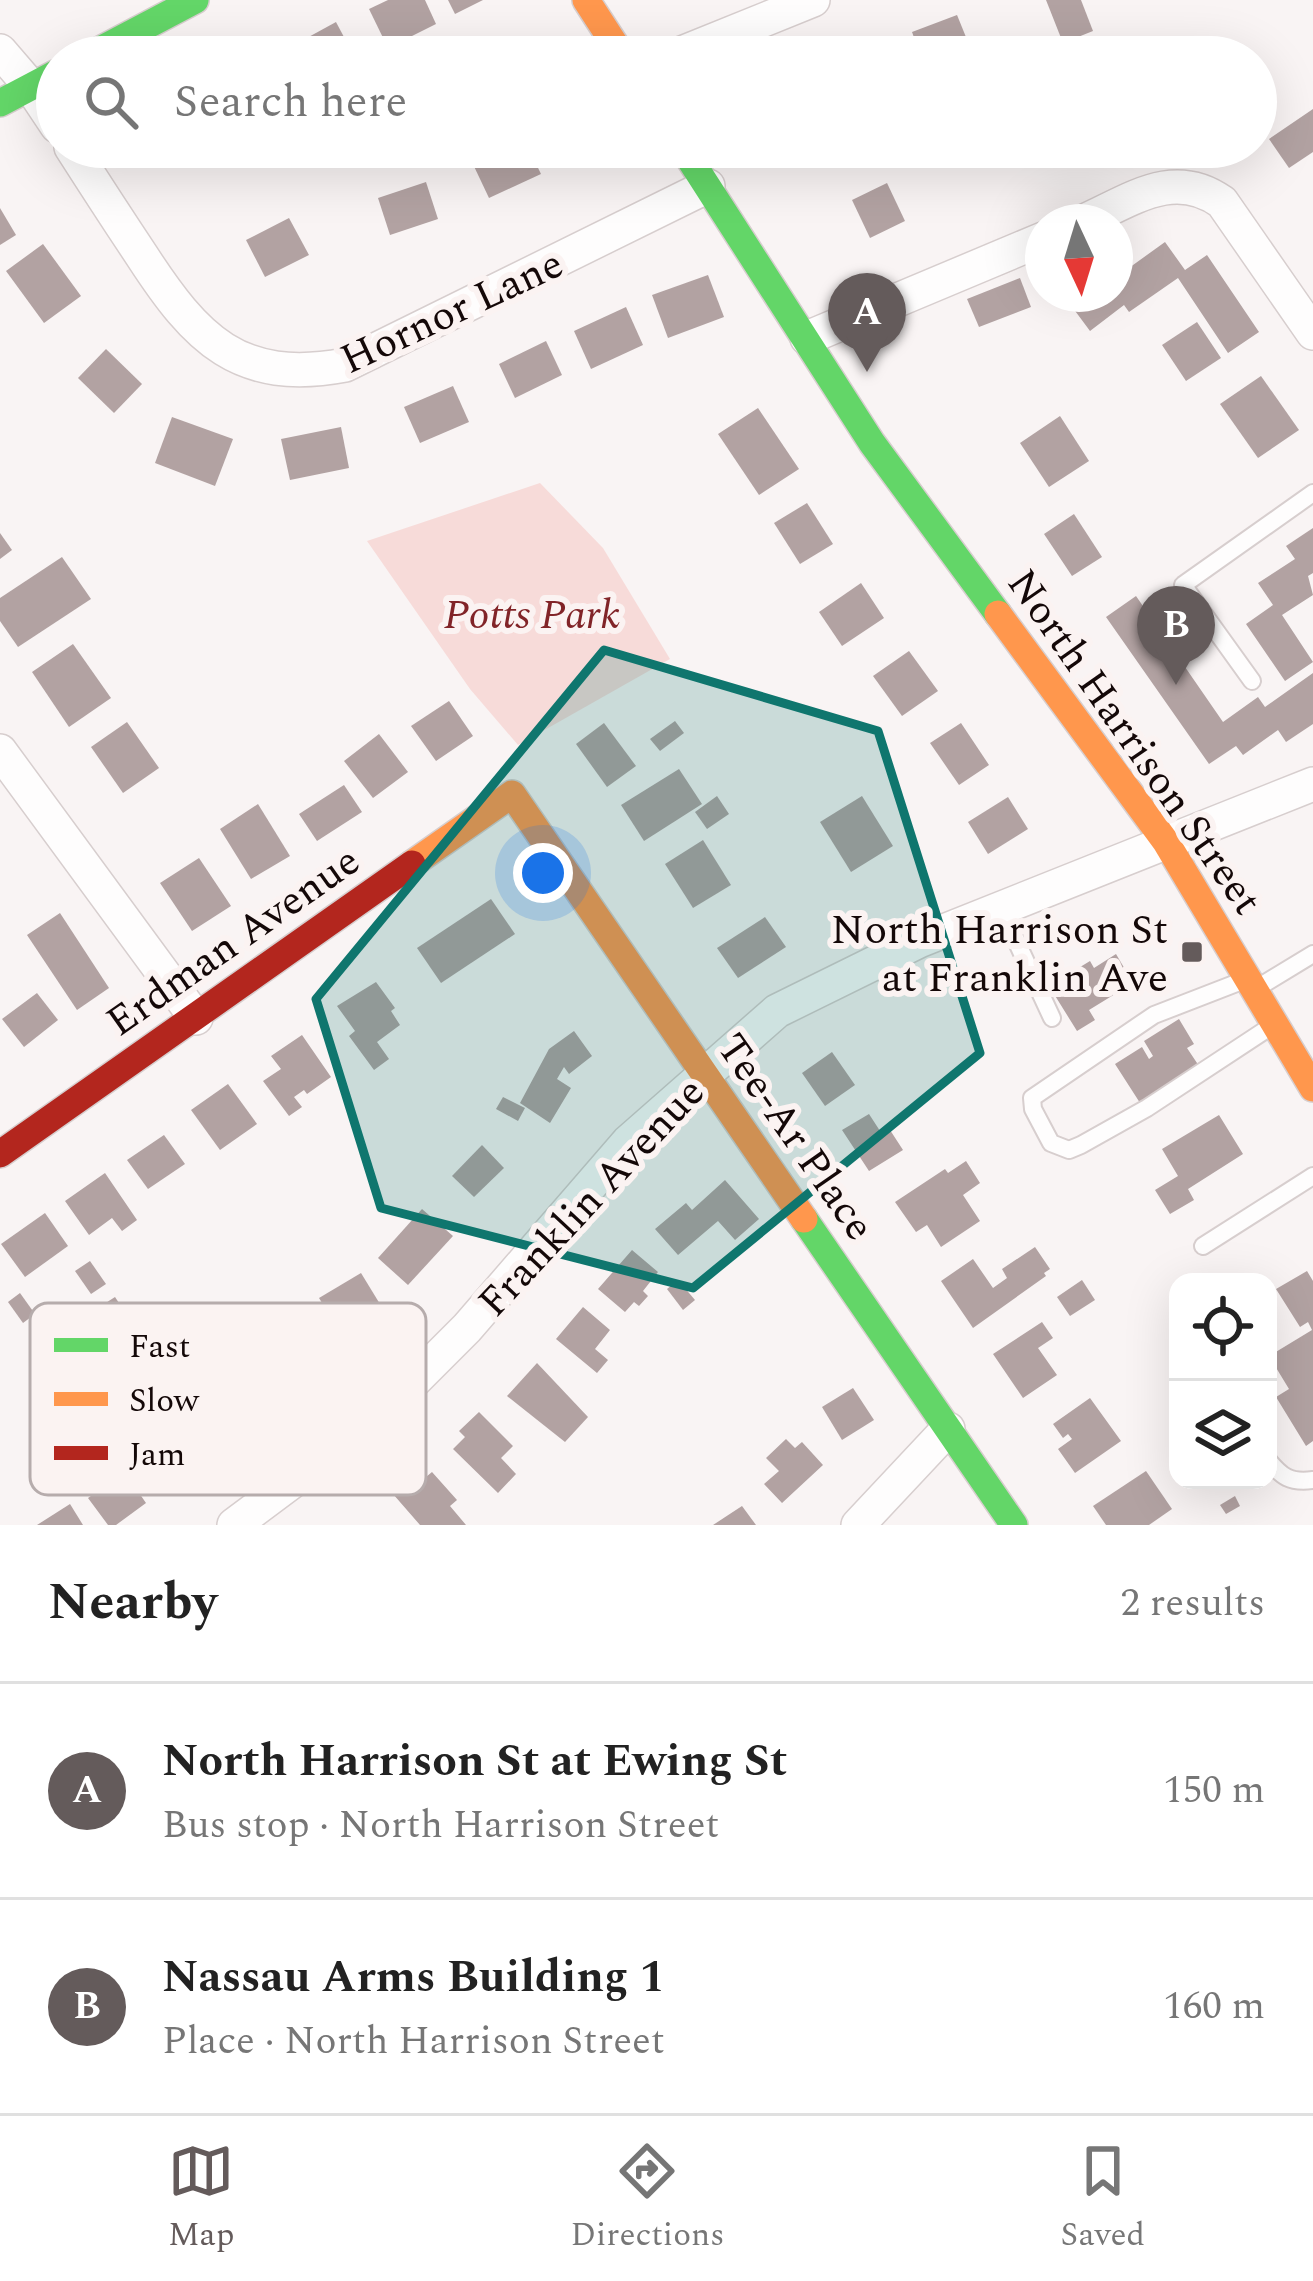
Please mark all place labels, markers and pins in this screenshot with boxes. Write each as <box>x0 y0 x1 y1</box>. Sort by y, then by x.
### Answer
pin: A <box>828 273 906 372</box>
pin: B <box>1137 586 1215 685</box>
place label: North Harrison St at Franklin Ave <box>831 899 1168 1010</box>
marker: North Harrison St at Franklin Ave <box>1179 939 1205 965</box>

